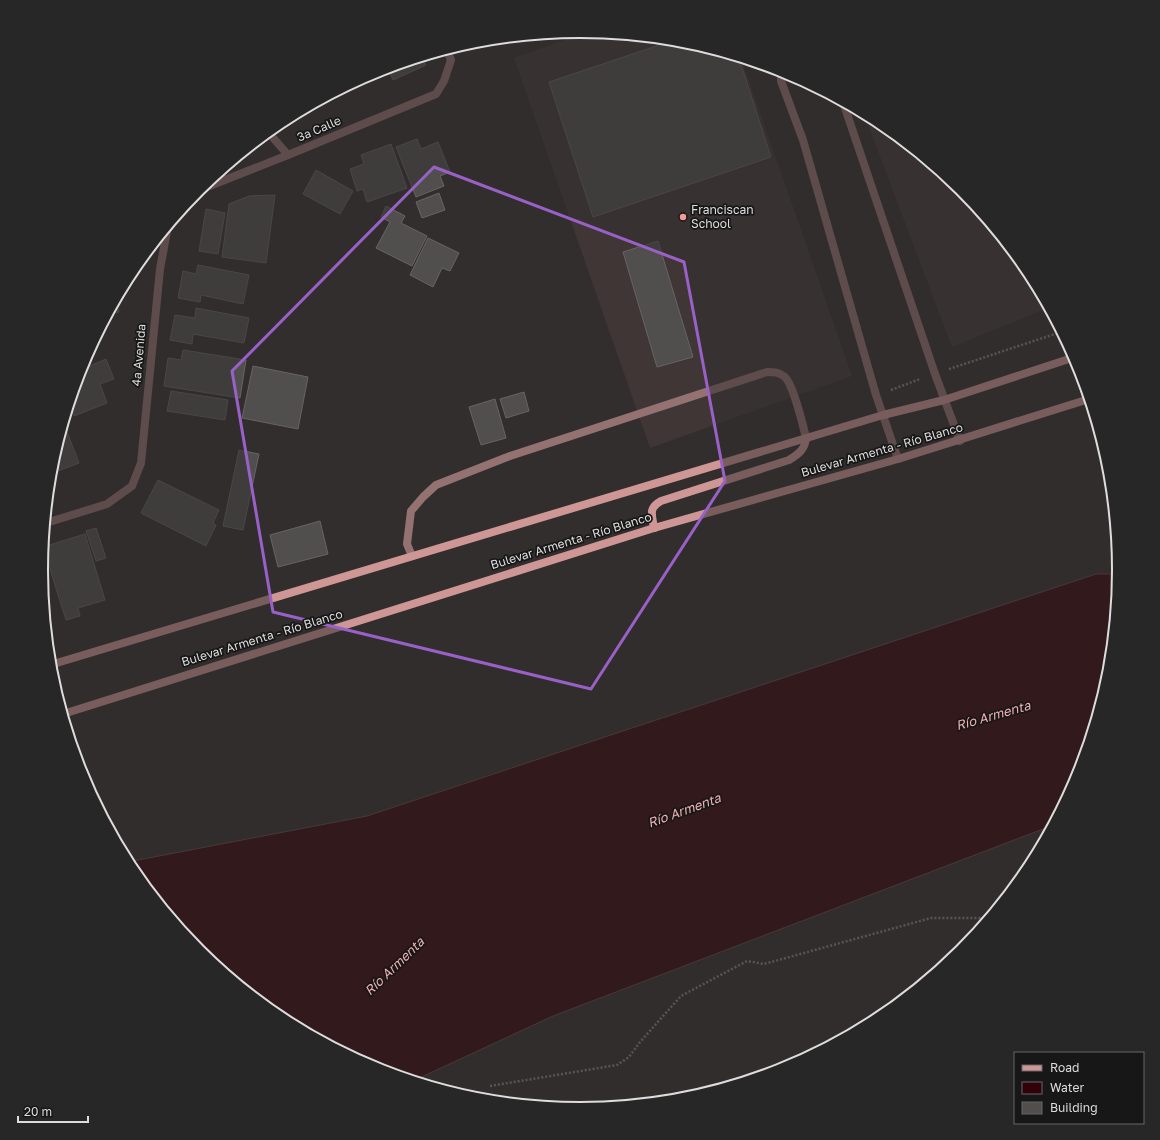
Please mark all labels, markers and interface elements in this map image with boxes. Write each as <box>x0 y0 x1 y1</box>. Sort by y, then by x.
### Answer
street label: 3a Calle <box>295 113 343 144</box>
place label: Franciscan School <box>691 202 754 231</box>
marker: Franciscan School <box>678 212 688 222</box>
street label: 4a Avenida <box>128 323 149 387</box>
street label: Bulevar Armenta - Río Blanco <box>799 419 964 480</box>
street label: Bulevar Armenta - Río Blanco <box>489 509 653 572</box>
street label: Bulevar Armenta - Río Blanco <box>180 606 344 669</box>
water label: Río Armenta <box>954 697 1033 733</box>
water label: Río Armenta <box>645 789 723 831</box>
water label: Río Armenta <box>361 933 428 998</box>
legend <box>1014 1052 1144 1124</box>
text: Road <box>1050 1060 1079 1075</box>
text: Water <box>1050 1080 1084 1095</box>
scale bar <box>18 1098 88 1124</box>
text: Building <box>1050 1100 1098 1115</box>
text: 20 m <box>24 1104 52 1119</box>

